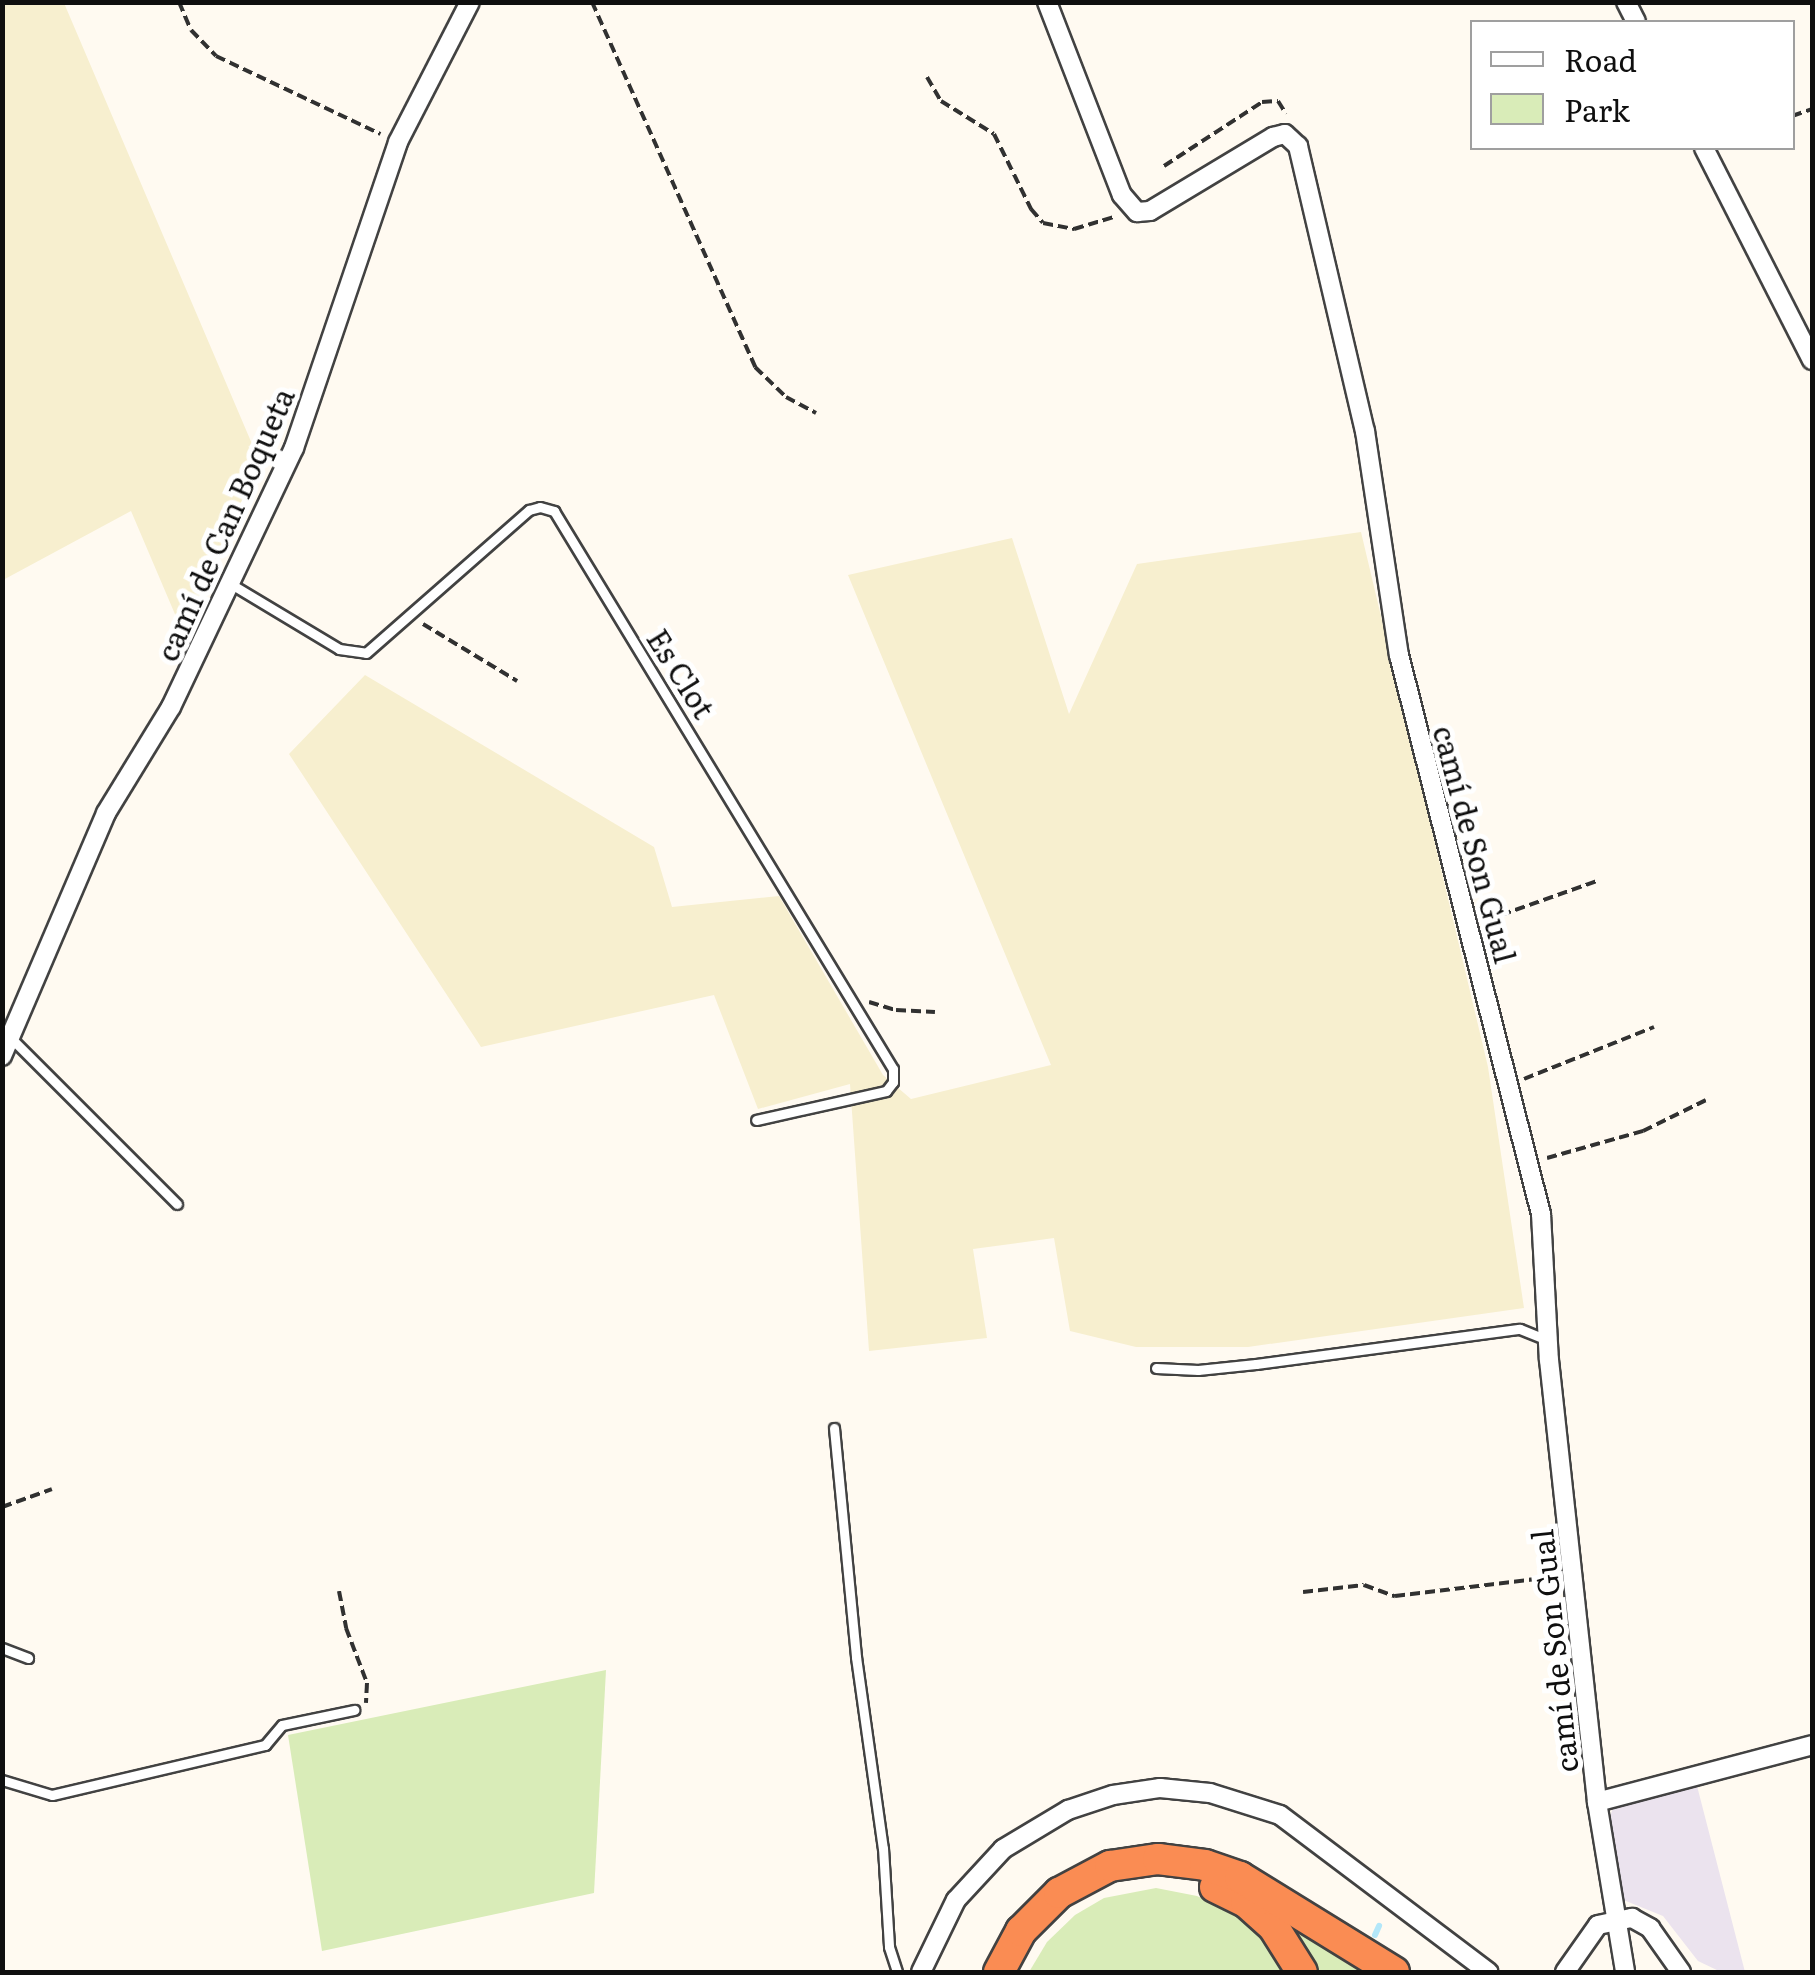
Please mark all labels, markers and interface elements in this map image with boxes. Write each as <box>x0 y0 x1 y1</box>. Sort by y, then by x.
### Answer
legend <box>1470 20 1795 150</box>
text: Road <box>1564 37 1637 81</box>
text: Park <box>1564 87 1630 131</box>
street label: camí de Can Boqueta <box>148 382 300 666</box>
street label: Es Clot <box>641 622 723 724</box>
street label: camí de Son Gual <box>1427 721 1525 967</box>
street label: camí de Son Gual <box>1522 1528 1584 1774</box>

